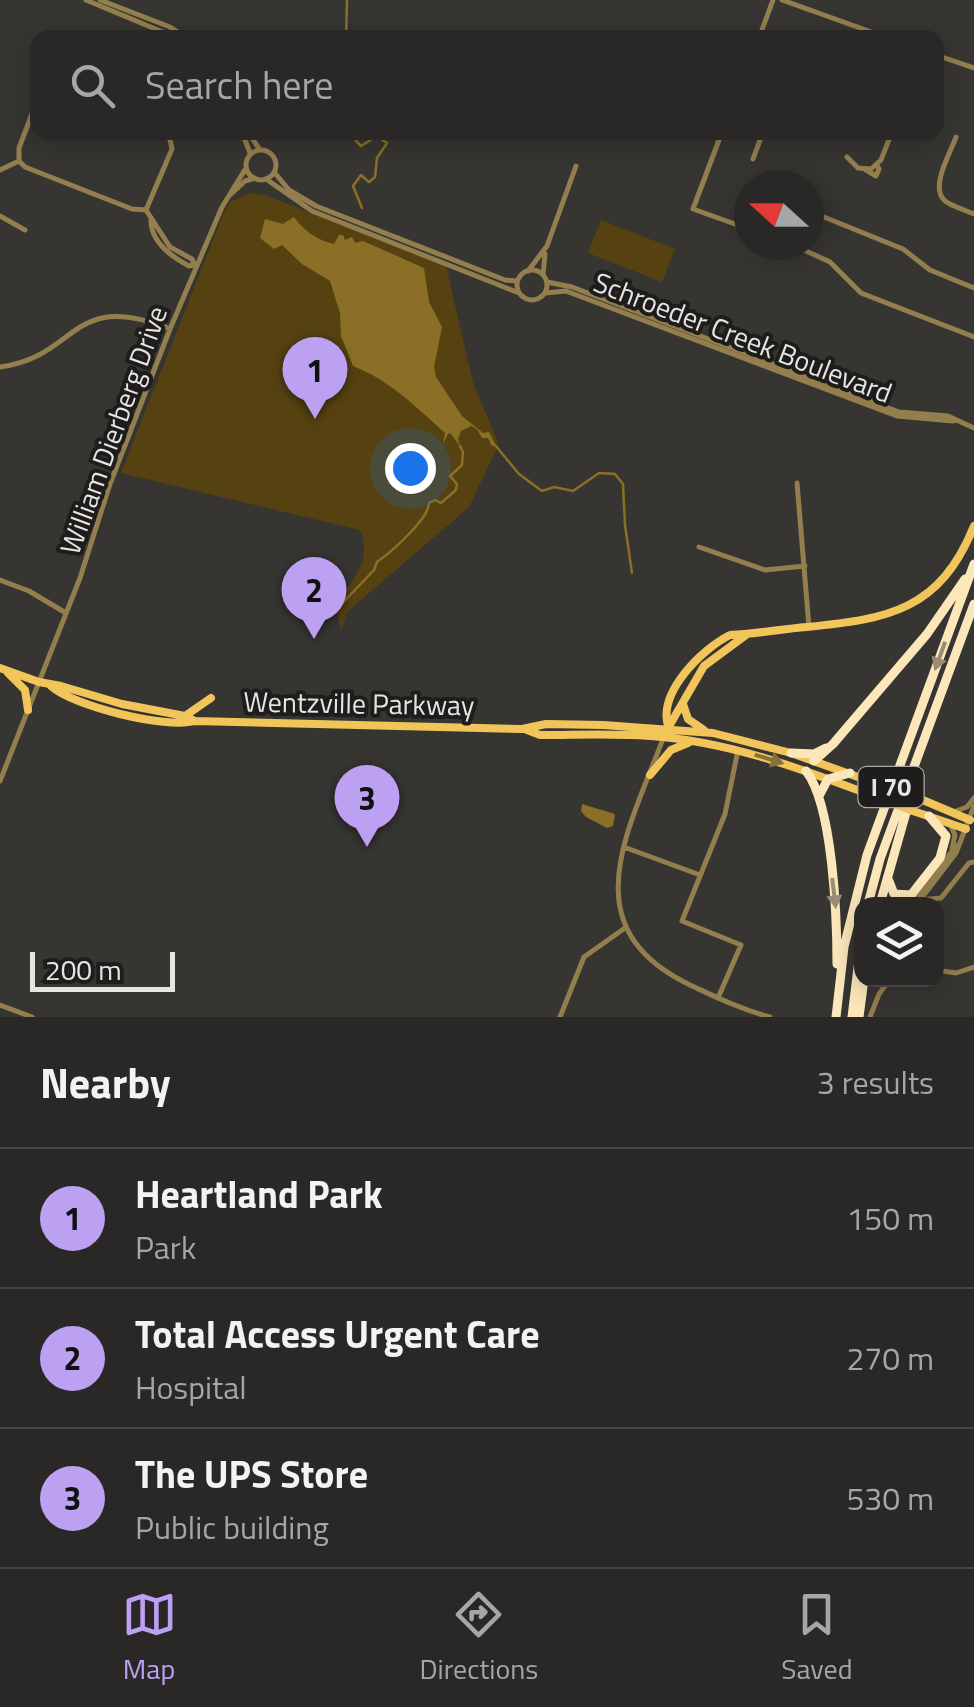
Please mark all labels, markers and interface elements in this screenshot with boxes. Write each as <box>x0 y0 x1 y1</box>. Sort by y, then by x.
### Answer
search box <box>30 30 944 140</box>
text: Search here <box>145 56 333 114</box>
icon: search <box>65 58 120 113</box>
north arrow <box>734 170 824 260</box>
street label: Schroeder Creek Boulevard <box>587 260 899 414</box>
street label: William Dierberg Drive <box>48 300 178 560</box>
pin: 1 <box>282 336 348 419</box>
your location <box>385 443 436 494</box>
pin: 2 <box>282 556 346 639</box>
one-way arrow <box>932 641 947 671</box>
street label: Wentzville Parkway <box>243 679 475 727</box>
one-way arrow <box>755 752 785 767</box>
pin: 3 <box>334 764 400 847</box>
road number: I 70 <box>858 767 924 807</box>
one-way arrow <box>826 878 842 910</box>
map controls <box>854 897 944 987</box>
button: layers <box>854 897 944 987</box>
scale bar <box>30 947 175 991</box>
text: 200 m <box>45 948 122 991</box>
text: Nearby <box>40 1050 171 1114</box>
text: 3 results <box>817 1058 934 1106</box>
text: Heartland Park <box>135 1165 383 1223</box>
text: 1 <box>64 1194 81 1242</box>
text: 150 m <box>846 1194 934 1242</box>
text: Park <box>135 1223 196 1271</box>
text: Total Access Urgent Care <box>135 1305 540 1363</box>
text: 2 <box>64 1334 81 1382</box>
text: 270 m <box>846 1334 934 1382</box>
text: Hospital <box>135 1363 247 1411</box>
text: The UPS Store <box>135 1445 368 1503</box>
text: 3 <box>64 1474 81 1522</box>
text: 530 m <box>846 1474 934 1522</box>
text: Public building <box>135 1503 329 1551</box>
tab: Map <box>122 1587 177 1690</box>
tab: Directions <box>420 1587 538 1690</box>
tab: Saved <box>781 1587 852 1690</box>

